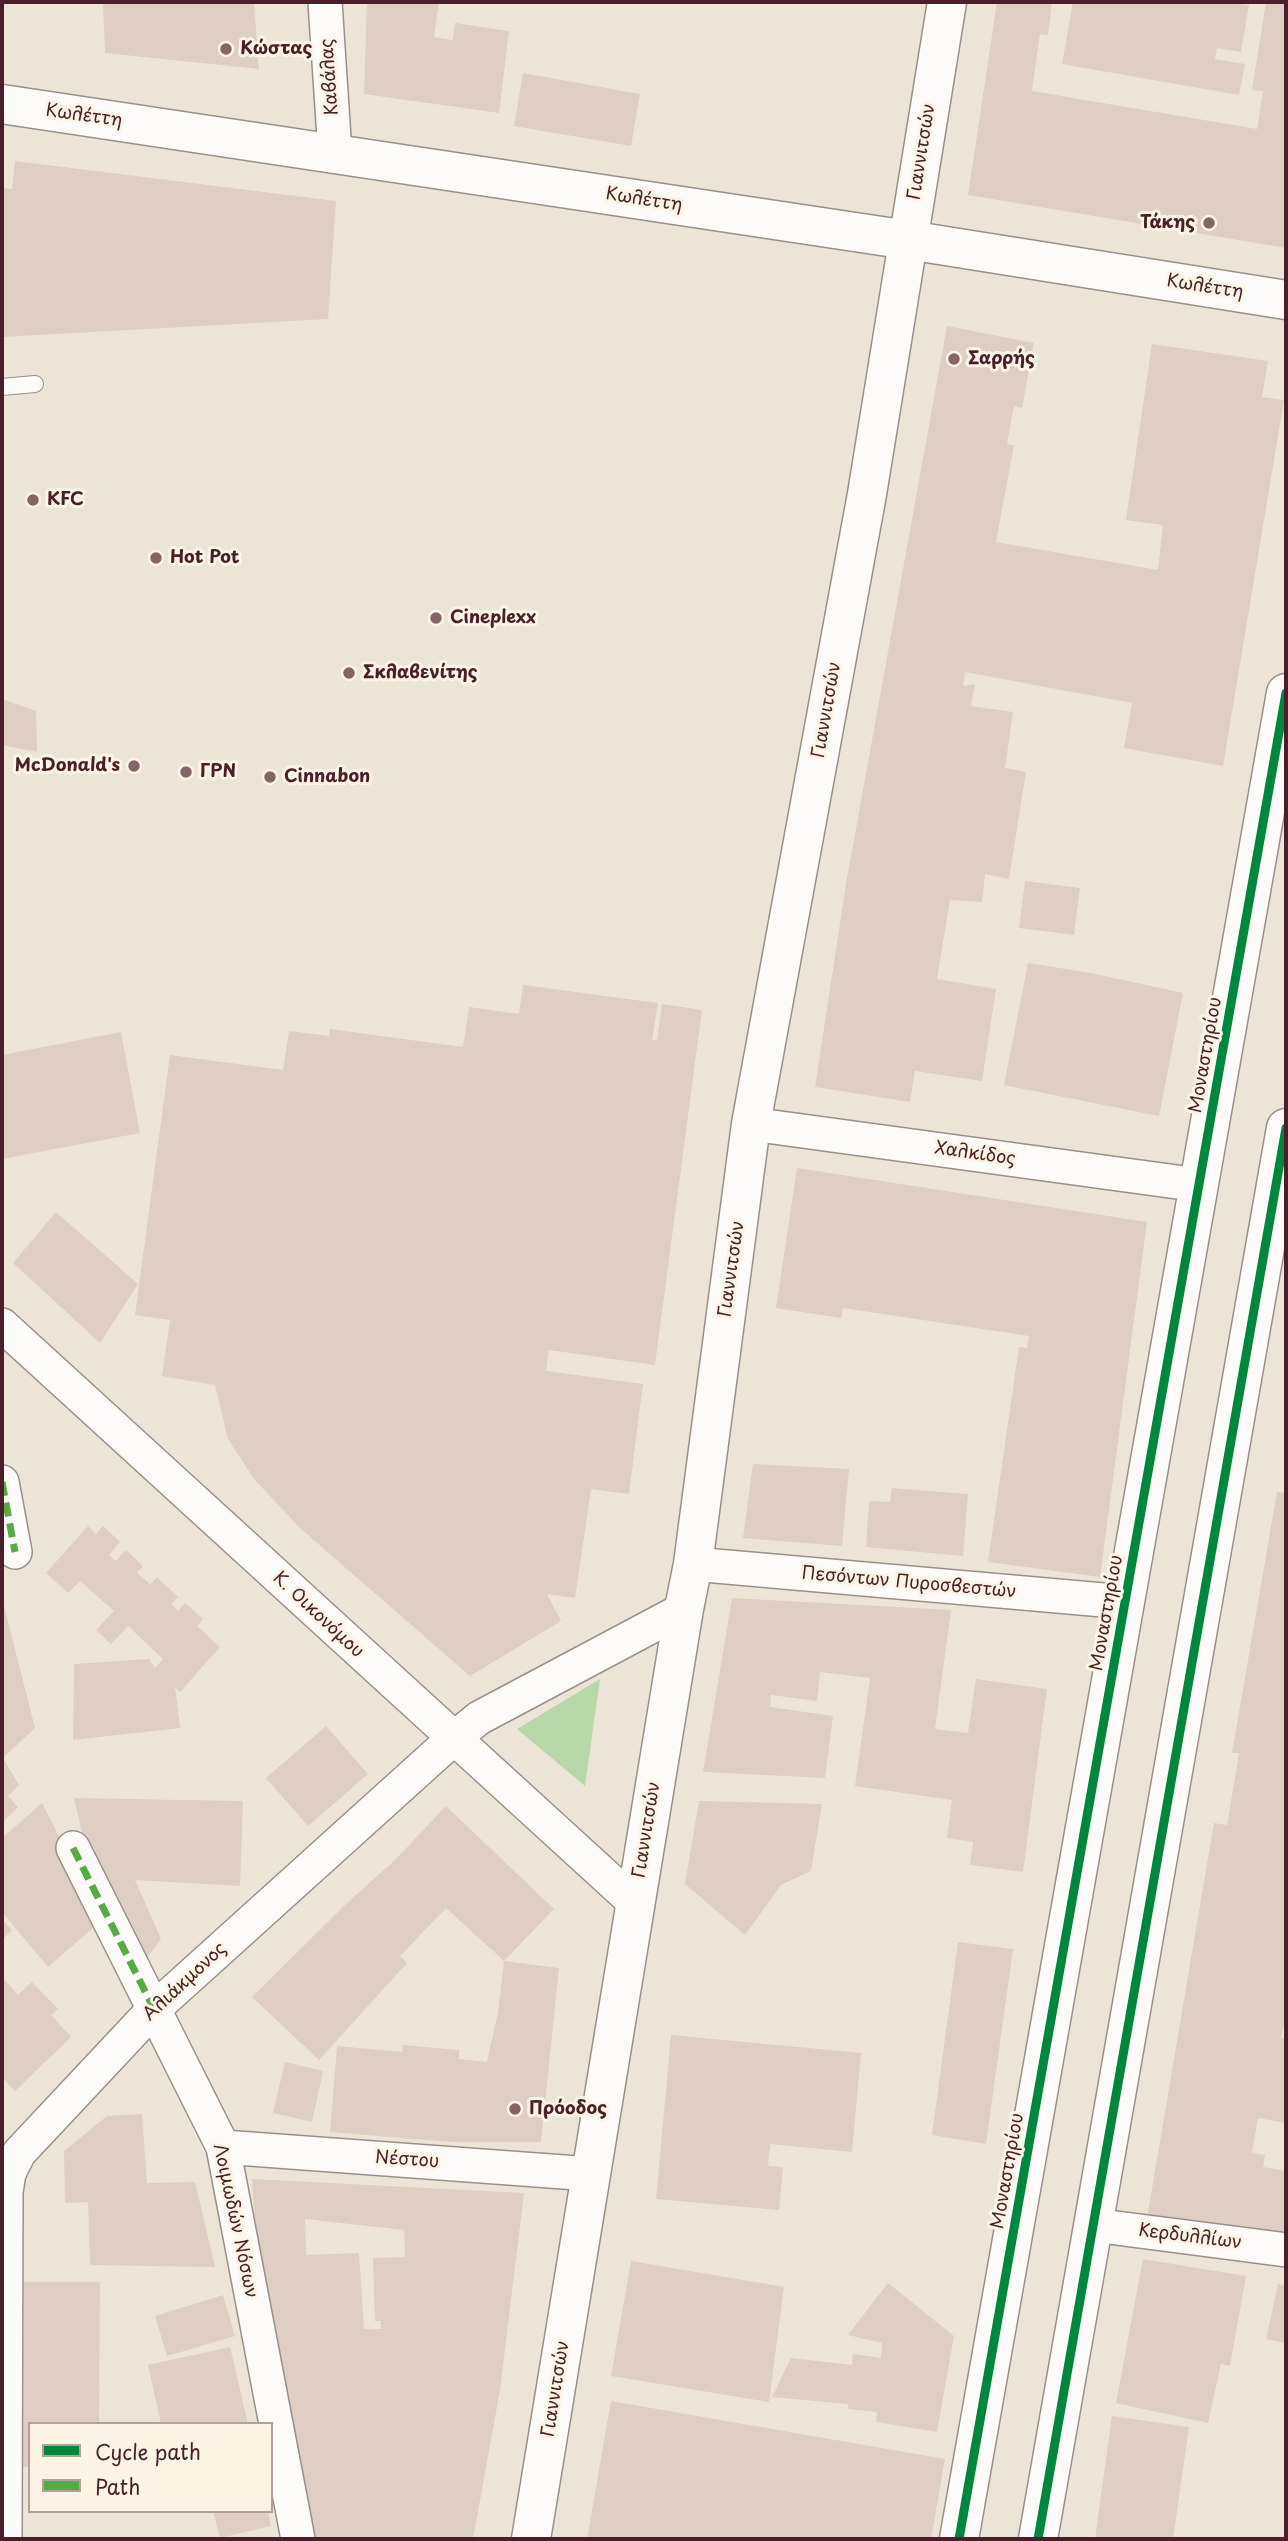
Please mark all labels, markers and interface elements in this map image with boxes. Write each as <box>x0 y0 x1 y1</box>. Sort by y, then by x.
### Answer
place label: Κώστας <box>240 38 312 60</box>
street label: Καβάλας <box>317 38 343 116</box>
marker: Κώστας <box>218 41 234 57</box>
street label: Κωλέττη <box>44 100 124 132</box>
street label: Γιαννιτσών <box>904 102 940 202</box>
street label: Κωλέττη <box>604 183 684 217</box>
place label: Τάκης <box>1140 212 1195 234</box>
marker: Τάκης <box>1201 215 1217 231</box>
street label: Κωλέττη <box>1165 270 1245 304</box>
place label: Σαρρής <box>968 348 1035 370</box>
marker: Σαρρής <box>946 351 962 367</box>
place label: KFC <box>47 489 84 511</box>
marker: KFC <box>25 492 41 508</box>
place label: Hot Pot <box>170 547 240 569</box>
marker: Hot Pot <box>148 550 164 566</box>
place label: Cineplexx <box>450 607 536 629</box>
marker: Cineplexx <box>428 610 444 626</box>
street label: Γιαννιτσών <box>808 660 846 760</box>
place label: Σκλαβενίτης <box>363 662 478 684</box>
marker: Σκλαβενίτης <box>341 665 357 681</box>
place label: McDonald's <box>15 755 120 777</box>
marker: McDonald's <box>126 758 142 774</box>
place label: ΓΡΝ <box>200 761 236 783</box>
marker: ΓΡΝ <box>178 764 194 780</box>
place label: Cinnabon <box>284 766 370 788</box>
marker: Cinnabon <box>262 769 278 785</box>
street label: Μοναστηρίου <box>1185 995 1227 1115</box>
street label: Χαλκίδος <box>933 1138 1017 1170</box>
street label: Γιαννιτσών <box>715 1219 749 1319</box>
street label: Μοναστηρίου <box>1086 1553 1128 1673</box>
street label: Πεσόντων Πυροσβεστών <box>801 1563 1017 1603</box>
street label: Κ. Οικονόμου <box>268 1567 368 1663</box>
street label: Γιαννιτσών <box>629 1780 665 1880</box>
street label: Αλιάκμονος <box>139 1938 231 2026</box>
place label: Πρόοδος <box>529 2098 607 2120</box>
marker: Πρόοδος <box>507 2101 523 2117</box>
street label: Μοναστηρίου <box>987 2111 1029 2231</box>
street label: Λοιμωδών Νόσων <box>208 2142 262 2300</box>
street label: Νέστου <box>374 2147 440 2173</box>
street label: Κερδυλλίων <box>1137 2220 1243 2254</box>
street label: Γιαννιτσών <box>538 2339 574 2439</box>
legend <box>28 2422 273 2513</box>
text: Cycle path <box>95 2435 201 2467</box>
text: Path <box>95 2470 140 2502</box>

